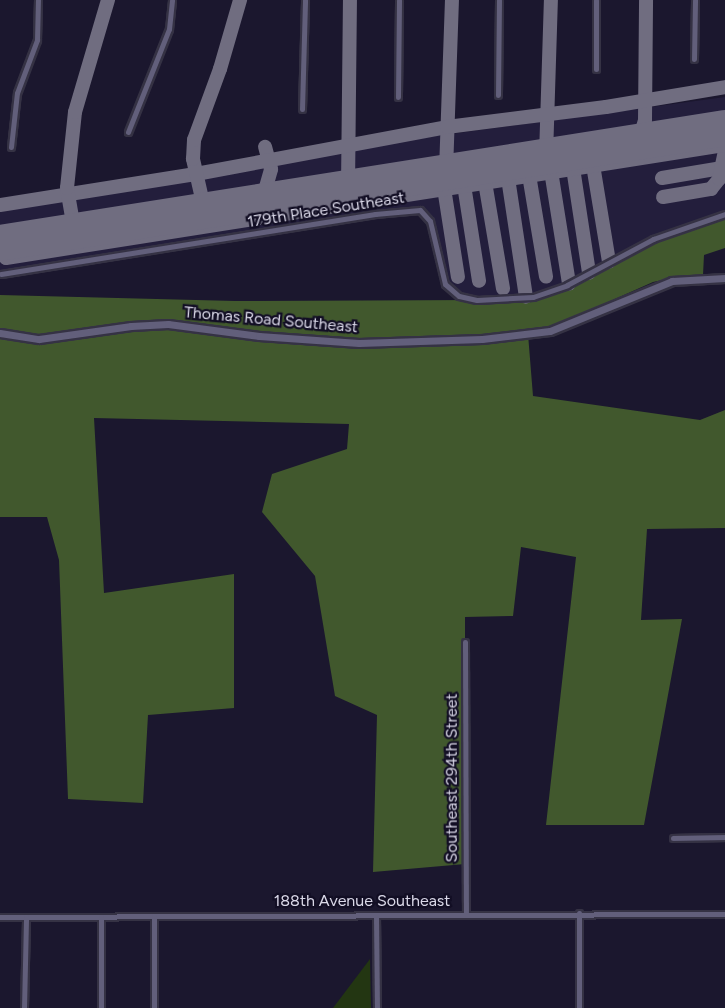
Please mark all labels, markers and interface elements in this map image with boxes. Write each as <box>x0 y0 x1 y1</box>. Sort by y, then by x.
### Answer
street label: 179th Place Southeast <box>246 188 406 232</box>
street label: Thomas Road Southeast <box>183 303 359 337</box>
street label: Southeast 294th Street <box>442 693 462 863</box>
street label: 188th Avenue Southeast <box>274 891 450 911</box>

